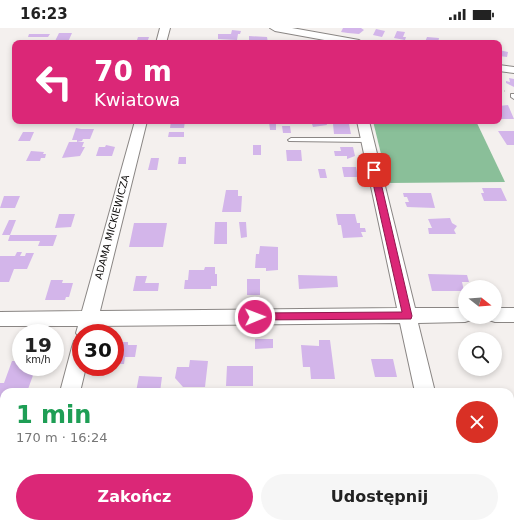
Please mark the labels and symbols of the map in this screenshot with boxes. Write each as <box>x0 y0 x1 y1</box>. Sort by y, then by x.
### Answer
pin <box>357 153 391 187</box>
street label: ADAMA MICKIEWICZA <box>93 173 131 280</box>
north arrow <box>458 280 502 324</box>
position arrow <box>234 296 276 338</box>
speed limit sign: 30 <box>72 324 124 376</box>

